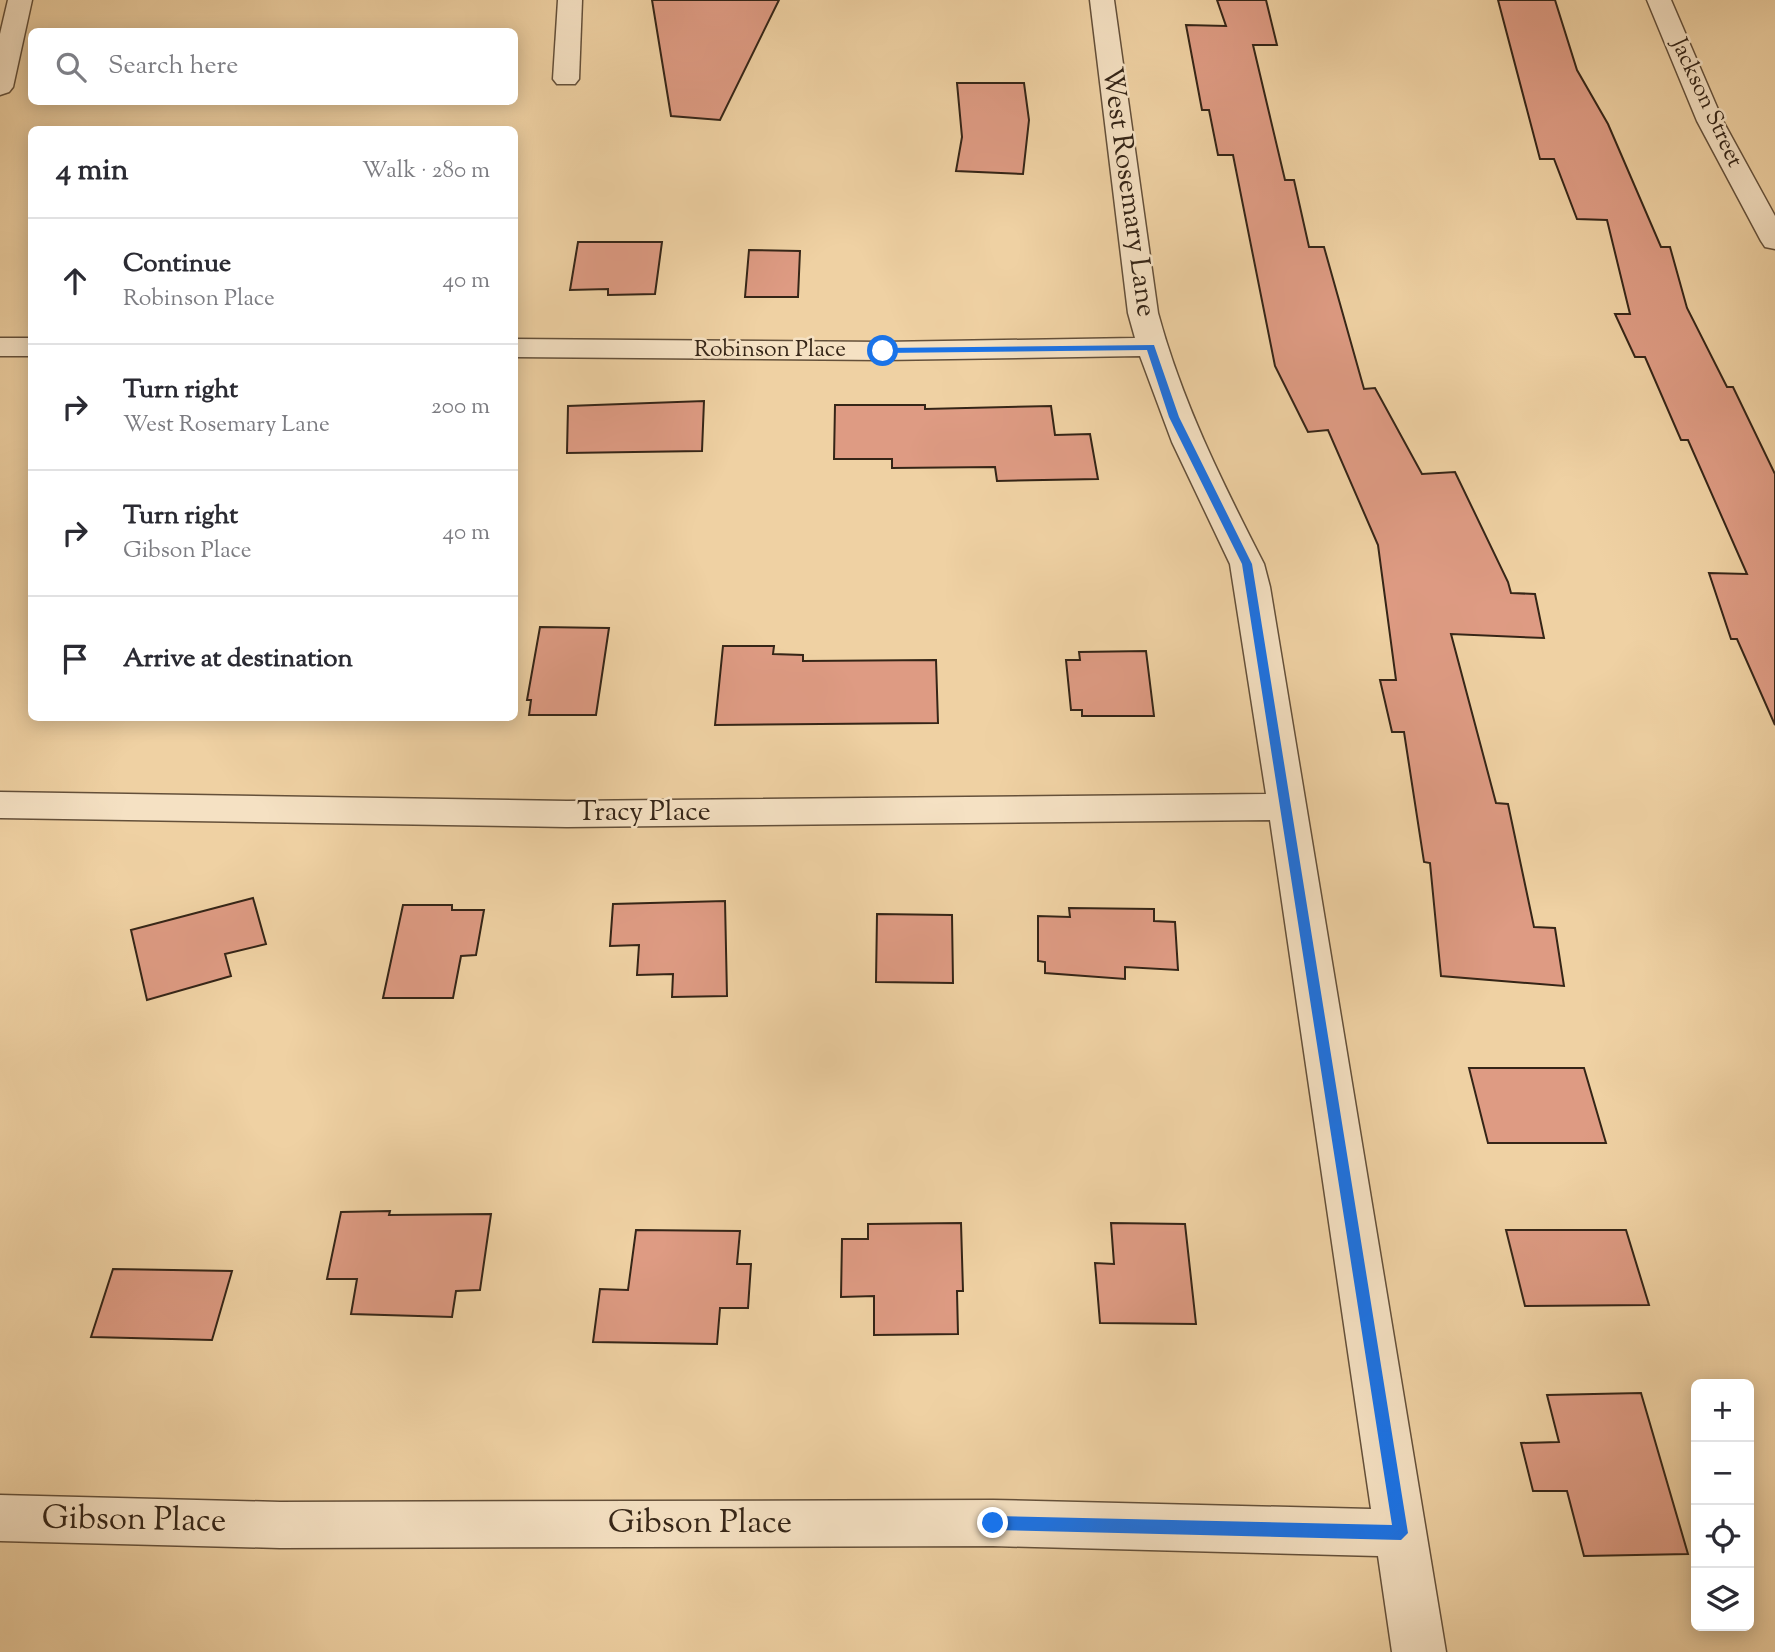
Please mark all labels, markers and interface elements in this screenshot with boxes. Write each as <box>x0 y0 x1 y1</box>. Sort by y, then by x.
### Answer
search box <box>28 28 518 105</box>
street label: Jackson Street <box>1661 31 1750 173</box>
icon: search <box>52 48 90 86</box>
text: Search here <box>108 48 238 85</box>
street label: West Rosemary Lane <box>1091 65 1165 319</box>
text: 4 min <box>56 150 129 193</box>
text: Walk · 280 m <box>362 155 490 188</box>
text: Continue <box>123 246 231 283</box>
icon: ahead <box>56 262 94 300</box>
text: 40 m <box>443 265 490 298</box>
text: Robinson Place <box>123 283 275 316</box>
street label: Robinson Place <box>694 334 846 367</box>
route start <box>867 335 898 366</box>
text: Turn right <box>123 372 238 409</box>
icon: right <box>56 388 94 426</box>
text: 200 m <box>431 391 490 424</box>
text: West Rosemary Lane <box>123 409 330 442</box>
text: Turn right <box>123 498 238 535</box>
icon: right <box>56 514 94 552</box>
text: 40 m <box>443 517 490 550</box>
text: Gibson Place <box>123 535 252 568</box>
icon: arrive <box>56 640 94 678</box>
text: Arrive at destination <box>123 641 353 678</box>
street label: Tracy Place <box>577 793 711 833</box>
map controls <box>1691 1379 1754 1631</box>
button: + <box>1691 1379 1754 1442</box>
button: − <box>1691 1442 1754 1505</box>
street label: Gibson Place <box>41 1495 227 1547</box>
street label: Gibson Place <box>608 1500 792 1548</box>
button: locate <box>1691 1505 1754 1568</box>
route end <box>977 1507 1008 1538</box>
button: layers <box>1691 1568 1754 1631</box>

